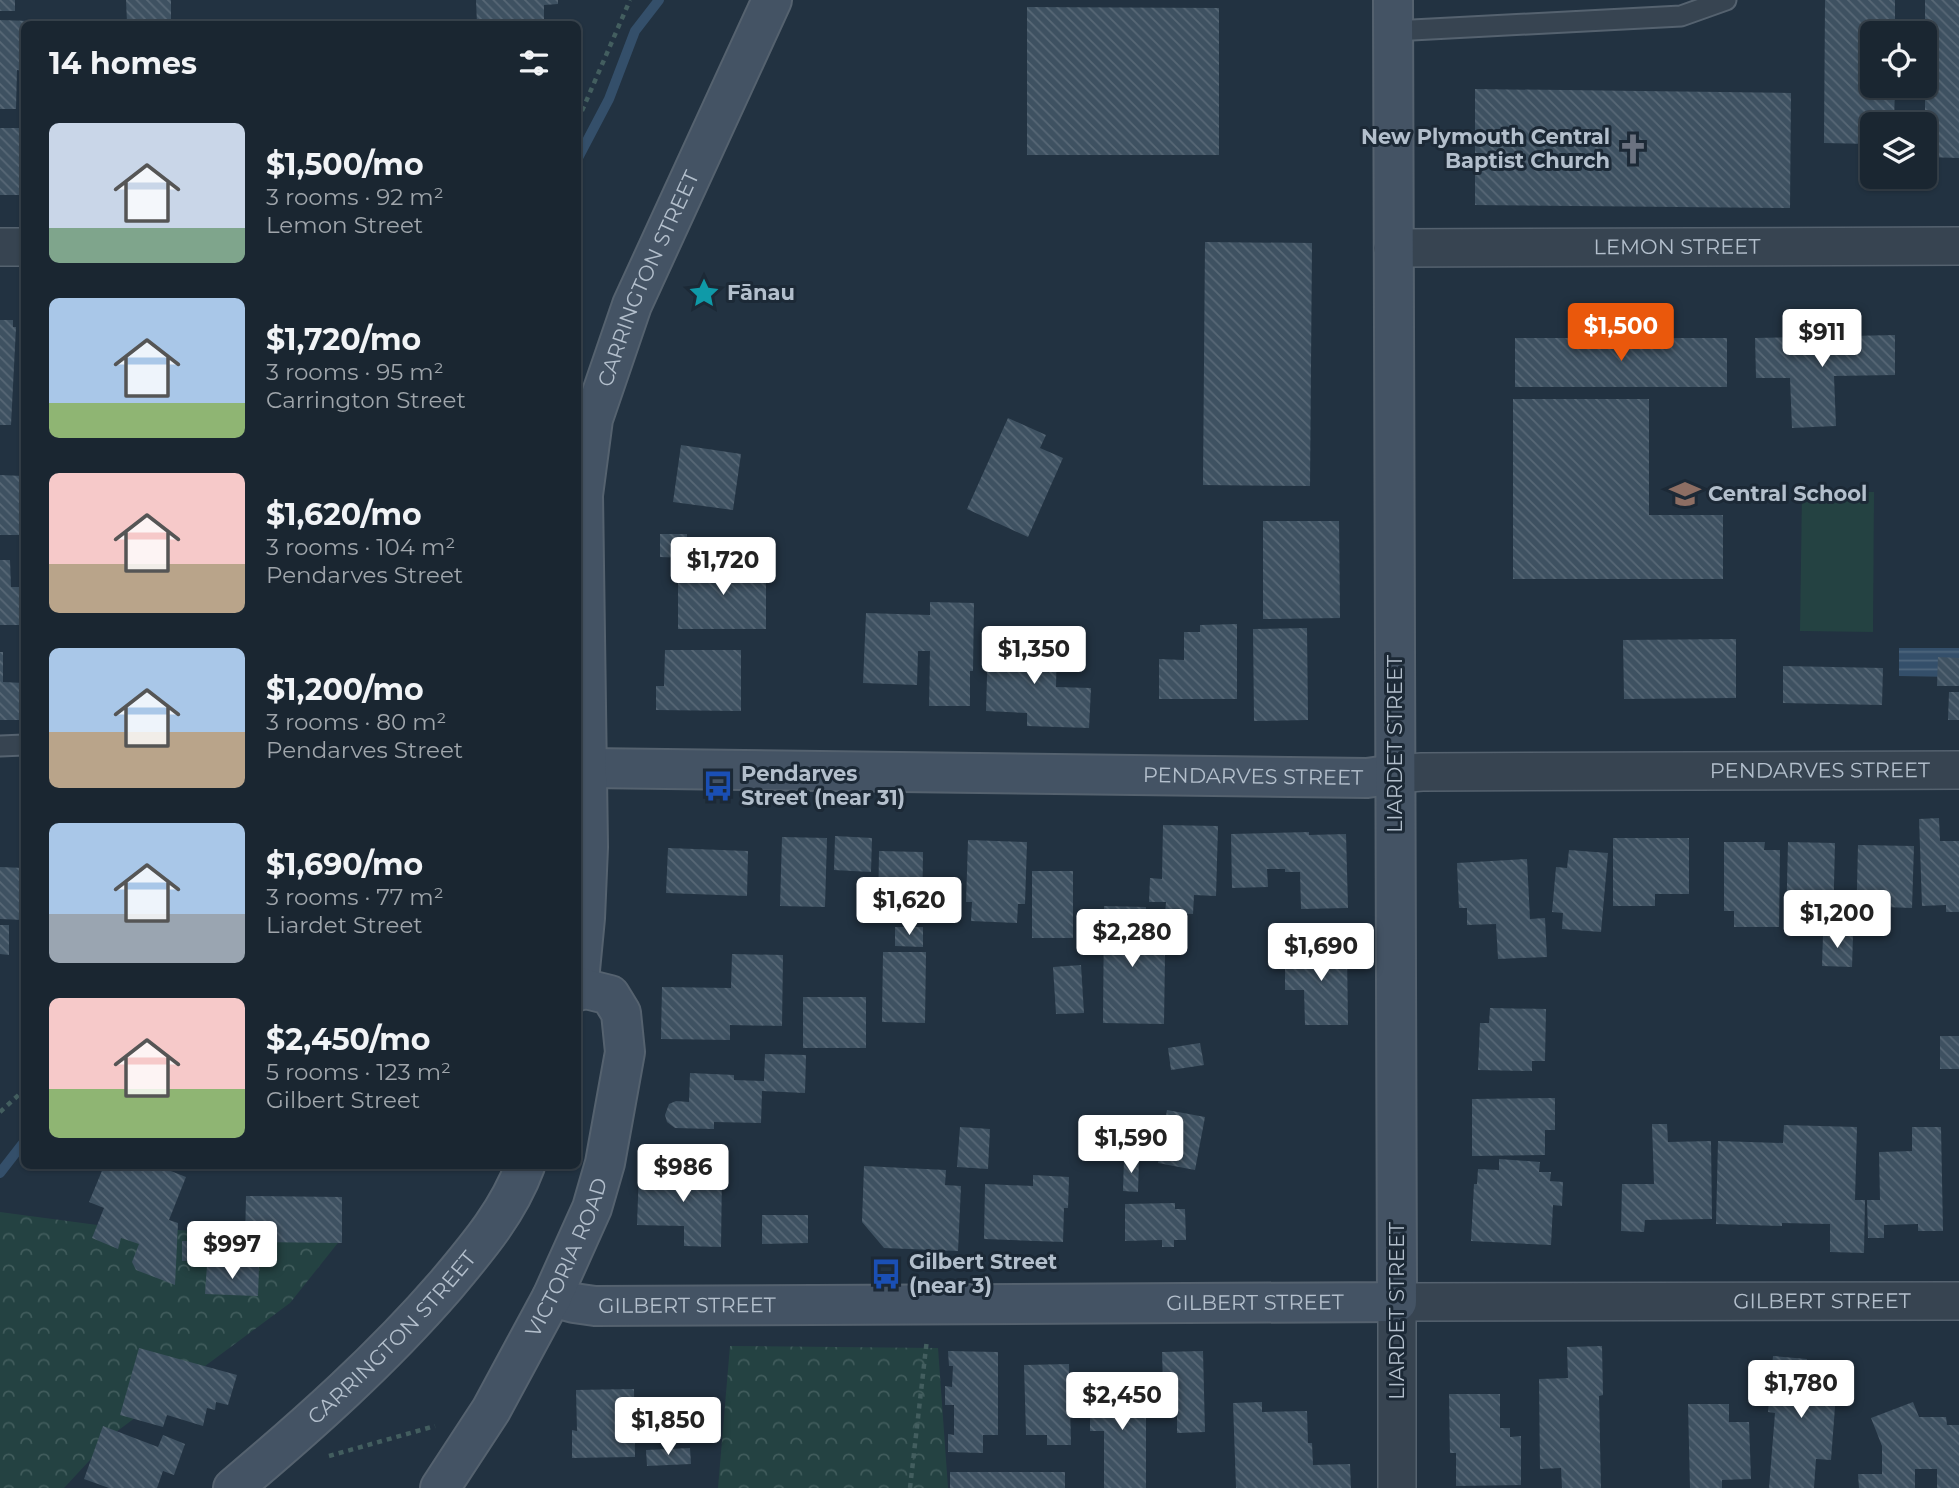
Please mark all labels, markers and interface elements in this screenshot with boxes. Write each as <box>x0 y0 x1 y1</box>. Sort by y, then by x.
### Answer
map controls <box>1860 21 1937 189</box>
button: locate <box>1860 21 1937 98</box>
icon: filters <box>515 44 553 82</box>
text: 14 homes <box>49 45 197 82</box>
button: layers <box>1860 112 1937 189</box>
place label: New Plymouth Central Baptist Church <box>1361 124 1610 173</box>
church icon: New Plymouth Central Baptist Church <box>1616 132 1650 166</box>
text: $1,500/mo <box>266 146 424 183</box>
icon: home <box>105 151 189 235</box>
street label: CARRINGTON STREET <box>592 167 704 390</box>
text: 3 rooms · 92 m² <box>266 183 444 211</box>
text: Lemon Street <box>266 211 423 239</box>
street label: LEMON STREET <box>1594 234 1760 259</box>
place icon: Fānau <box>687 276 721 310</box>
place label: Fānau <box>727 280 795 305</box>
pin: $1,500 <box>1564 304 1678 363</box>
pin: $911 <box>1781 310 1863 369</box>
text: $1,500 <box>1584 312 1658 340</box>
text: $911 <box>1798 318 1846 346</box>
text: $1,720/mo <box>266 321 421 358</box>
icon: home <box>105 326 189 410</box>
text: 3 rooms · 95 m² <box>266 358 444 386</box>
text: Carrington Street <box>266 386 466 414</box>
school or university icon: Central School <box>1668 477 1702 511</box>
place label: Central School <box>1708 481 1867 506</box>
text: $1,620/mo <box>266 496 422 533</box>
icon: home <box>105 501 189 585</box>
text: 3 rooms · 104 m² <box>266 533 455 561</box>
pin: $1,720 <box>666 538 780 597</box>
text: $1,720 <box>687 546 759 574</box>
text: Pendarves Street <box>266 561 463 589</box>
pin: $1,350 <box>977 626 1091 686</box>
text: $1,350 <box>998 635 1070 663</box>
street label: LIARDET STREET <box>1382 655 1407 833</box>
text: $1,200/mo <box>266 671 424 708</box>
icon: home <box>105 676 189 760</box>
text: 3 rooms · 80 m² <box>266 708 446 736</box>
text: Pendarves Street <box>266 736 463 764</box>
street label: PENDARVES STREET <box>1710 757 1930 783</box>
place label: Pendarves Street (near 31) <box>741 761 905 810</box>
street label: PENDARVES STREET <box>1143 762 1363 790</box>
bus stop icon: Pendarves Street (near 31) <box>701 769 735 803</box>
text: $1,690/mo <box>266 846 423 883</box>
icon: home <box>105 851 189 935</box>
pin: $1,620 <box>852 878 966 937</box>
text: 3 rooms · 77 m² <box>266 883 444 911</box>
text: $1,620 <box>872 886 946 914</box>
pin: $1,200 <box>1780 890 1894 950</box>
text: $1,200 <box>1800 899 1874 927</box>
pin: $2,280 <box>1075 909 1189 969</box>
text: Liardet Street <box>266 911 423 939</box>
text: $2,280 <box>1092 918 1172 946</box>
pin: $1,690 <box>1264 923 1378 983</box>
text: $1,690 <box>1284 932 1358 960</box>
text: $2,450/mo <box>266 1021 430 1058</box>
icon: home <box>105 1026 189 1110</box>
text: 5 rooms · 123 m² <box>266 1058 451 1086</box>
text: Gilbert Street <box>266 1086 420 1114</box>
pin: $1,590 <box>1074 1116 1188 1175</box>
text: $1,590 <box>1094 1124 1168 1152</box>
pin: $986 <box>642 1144 724 1204</box>
text: $986 <box>654 1153 712 1181</box>
street label: VICTORIA ROAD <box>520 1175 612 1341</box>
pin: $997 <box>191 1222 273 1281</box>
street label: LIARDET STREET <box>1384 1222 1409 1400</box>
text: $997 <box>203 1230 261 1258</box>
street label: CARRINGTON STREET <box>302 1246 481 1429</box>
place label: Gilbert Street (near 3) <box>909 1249 1057 1298</box>
bus stop icon: Gilbert Street (near 3) <box>869 1257 903 1291</box>
street label: GILBERT STREET <box>1733 1288 1911 1313</box>
street label: GILBERT STREET <box>1166 1289 1344 1315</box>
street label: GILBERT STREET <box>598 1292 776 1318</box>
pin: $1,780 <box>1744 1360 1858 1420</box>
text: $1,780 <box>1764 1369 1838 1397</box>
pin: $2,450 <box>1065 1372 1179 1432</box>
text: $2,450 <box>1082 1381 1162 1409</box>
pin: $1,850 <box>611 1398 725 1457</box>
text: $1,850 <box>631 1406 705 1434</box>

